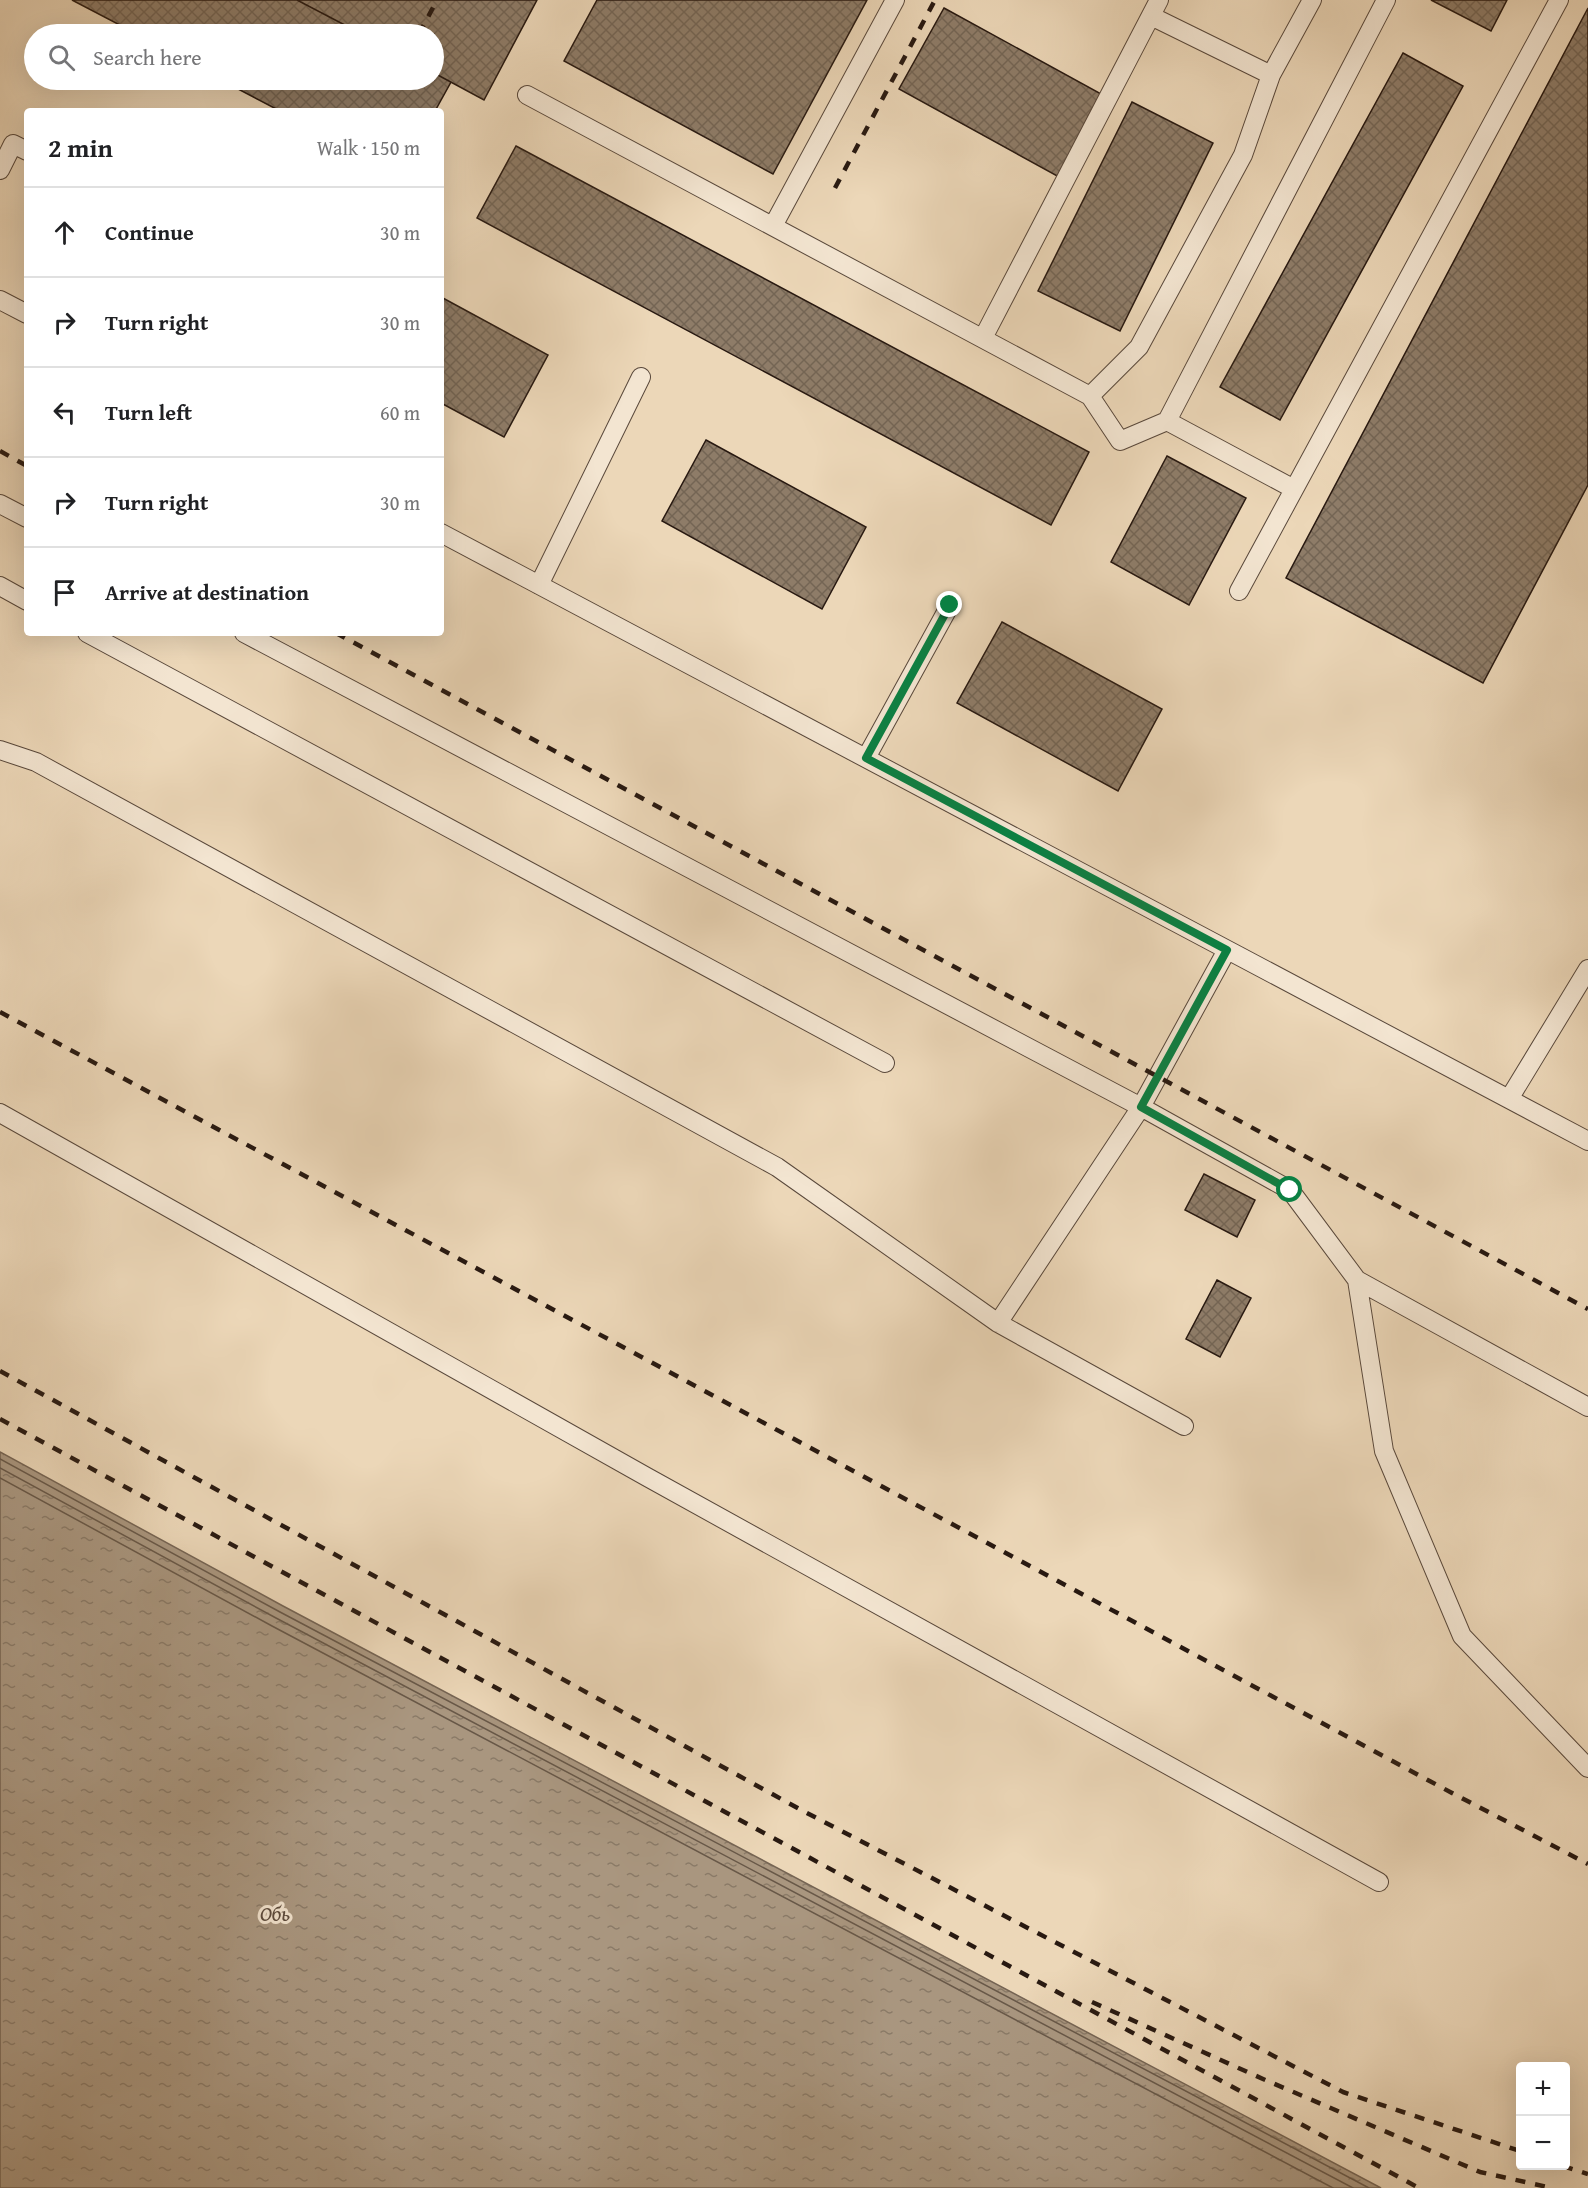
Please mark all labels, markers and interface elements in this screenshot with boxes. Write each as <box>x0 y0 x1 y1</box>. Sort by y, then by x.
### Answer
search box <box>24 24 444 90</box>
icon: search <box>45 41 78 74</box>
text: Search here <box>93 41 202 73</box>
text: 2 min <box>48 128 113 167</box>
text: Walk · 150 m <box>317 133 420 162</box>
icon: ahead <box>48 216 81 249</box>
text: Continue <box>105 216 194 248</box>
text: 30 m <box>380 218 420 247</box>
icon: right <box>48 306 81 339</box>
text: Turn right <box>105 306 208 338</box>
text: 30 m <box>380 308 420 337</box>
icon: left <box>48 396 81 429</box>
text: Turn left <box>105 396 192 428</box>
text: 60 m <box>380 398 420 427</box>
icon: right <box>48 486 81 519</box>
text: Turn right <box>105 486 208 518</box>
text: 30 m <box>380 488 420 517</box>
icon: arrive <box>48 576 81 609</box>
text: Arrive at destination <box>105 576 309 608</box>
route end <box>936 591 962 617</box>
route start <box>1276 1176 1302 1202</box>
water label: Обь <box>260 1897 290 1929</box>
map controls <box>1516 2062 1570 2170</box>
button: + <box>1516 2062 1570 2116</box>
button: − <box>1516 2116 1570 2170</box>

